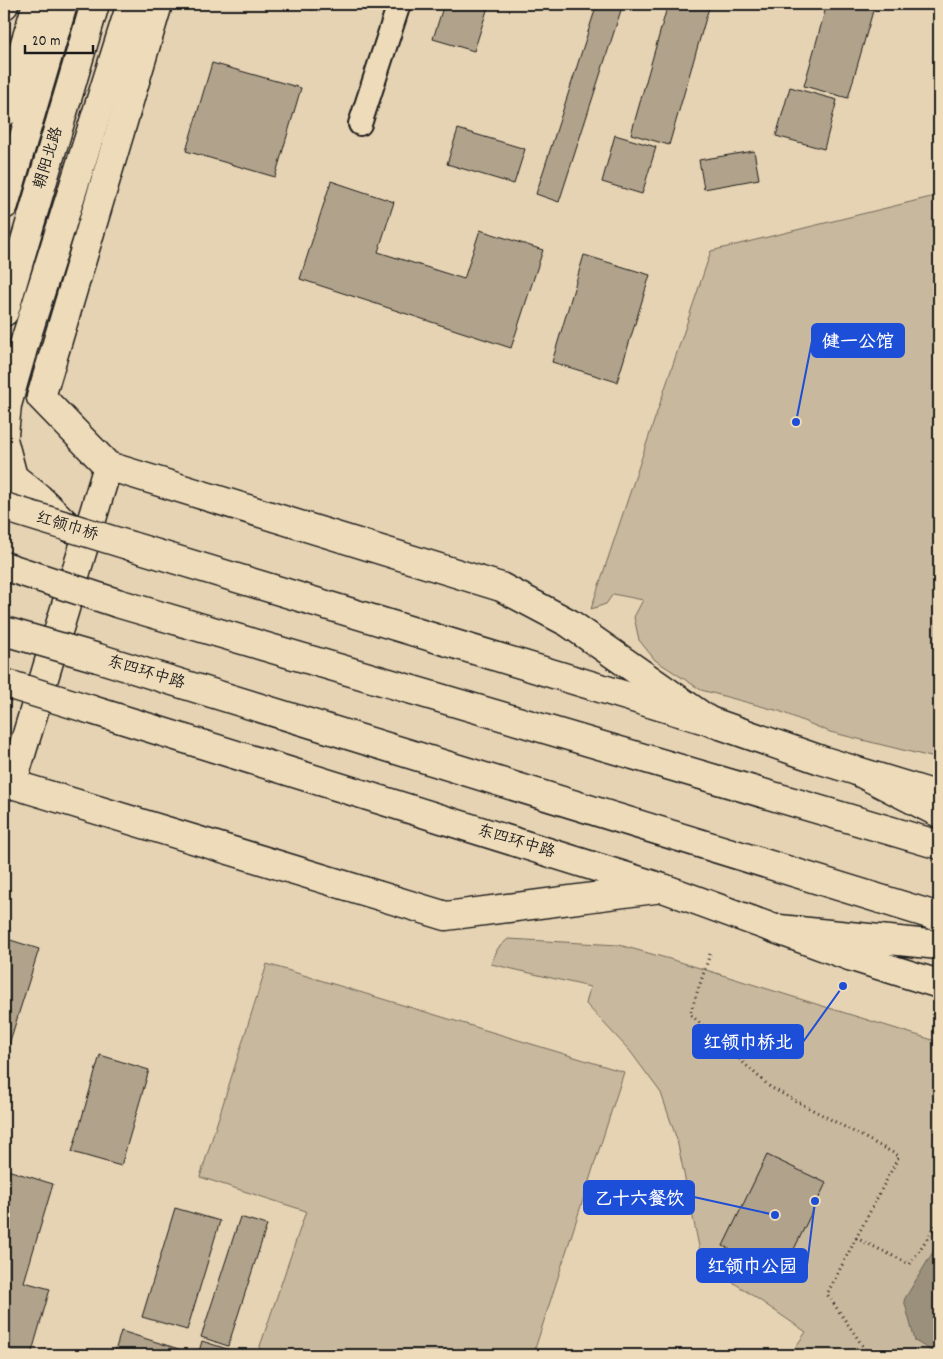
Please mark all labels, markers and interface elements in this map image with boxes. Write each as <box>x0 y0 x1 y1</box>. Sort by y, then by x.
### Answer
scale bar <box>25 22 92 54</box>
text: 20 m <box>32 31 60 53</box>
street label: 朝阳北路 <box>29 124 69 192</box>
callout: 健一公馆 <box>812 324 904 357</box>
text: 健一公馆 <box>822 331 894 356</box>
street label: 红领巾桥 <box>33 507 101 547</box>
street label: 东四环中路 <box>104 650 188 696</box>
street label: 东四环中路 <box>474 819 558 865</box>
callout: 红领巾桥北 <box>693 1025 803 1058</box>
text: 红领巾桥北 <box>703 1032 793 1057</box>
callout: 乙十六餐饮 <box>584 1181 694 1214</box>
text: 乙十六餐饮 <box>594 1188 684 1213</box>
callout: 红领巾公园 <box>697 1249 807 1282</box>
text: 红领巾公园 <box>707 1256 797 1281</box>

